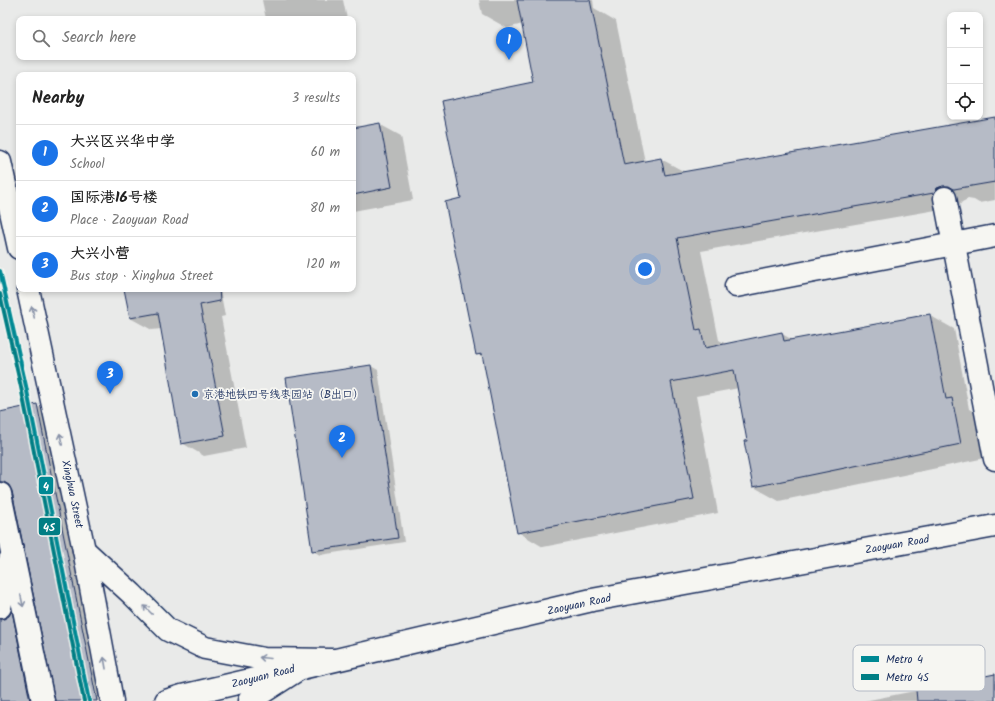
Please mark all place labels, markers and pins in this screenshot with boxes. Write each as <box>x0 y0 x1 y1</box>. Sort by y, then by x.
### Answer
pin: 1 <box>496 27 522 60</box>
pin: 3 <box>97 361 123 394</box>
place label: 京港地铁四号线枣园站（B出口） <box>203 386 364 404</box>
marker: 京港地铁四号线枣园站（B出口） <box>190 389 200 399</box>
pin: 2 <box>329 425 355 458</box>

